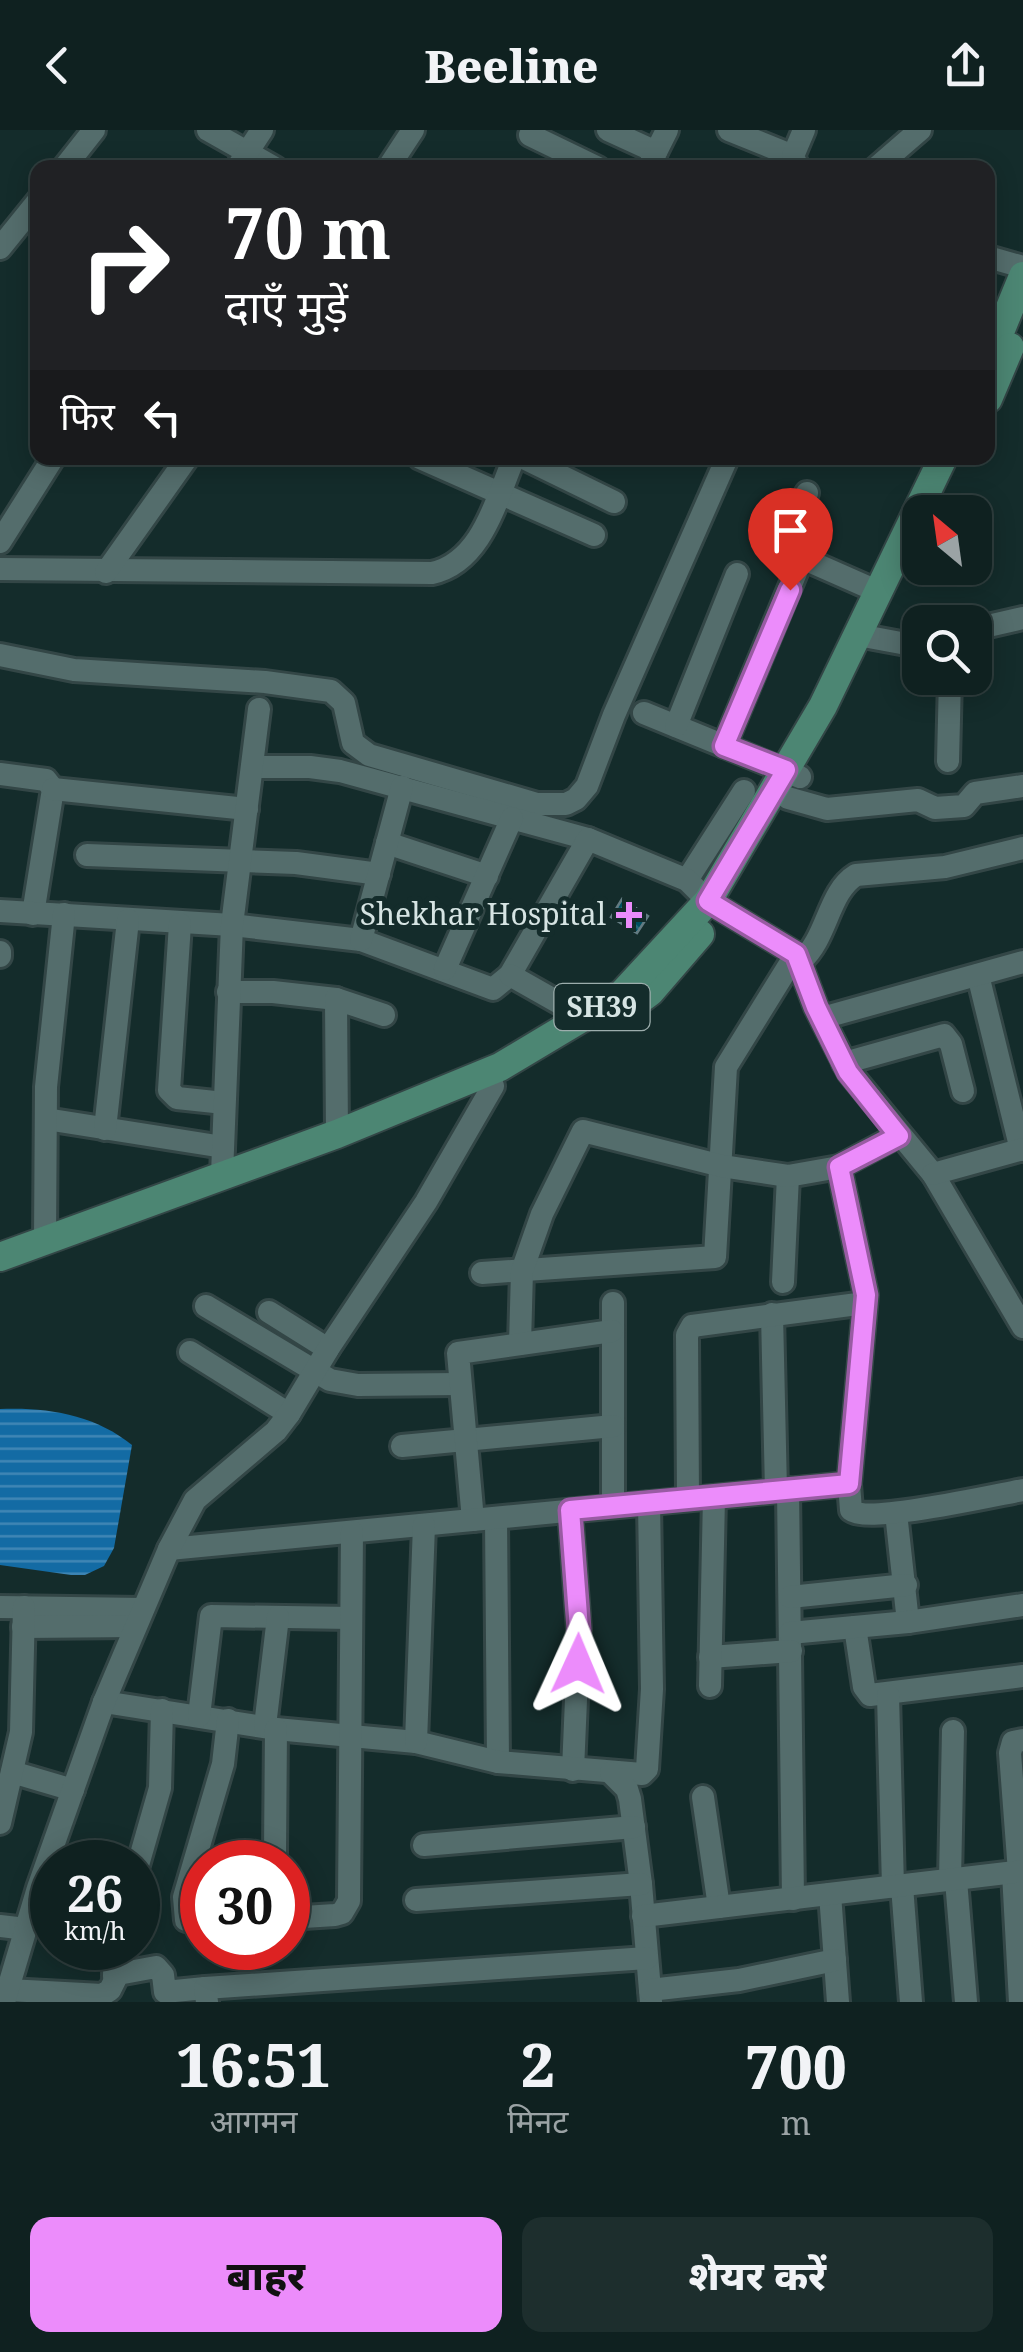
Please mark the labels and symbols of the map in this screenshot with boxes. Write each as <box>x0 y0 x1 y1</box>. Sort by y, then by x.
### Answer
pin <box>748 488 833 591</box>
north arrow <box>902 495 992 585</box>
place label: Shekhar Hospital <box>360 893 606 934</box>
marker: Shekhar Hospital <box>616 902 642 928</box>
road number: SH39 <box>554 984 650 1030</box>
position arrow <box>526 1612 630 1716</box>
speed limit sign: 30 <box>180 1840 310 1970</box>

